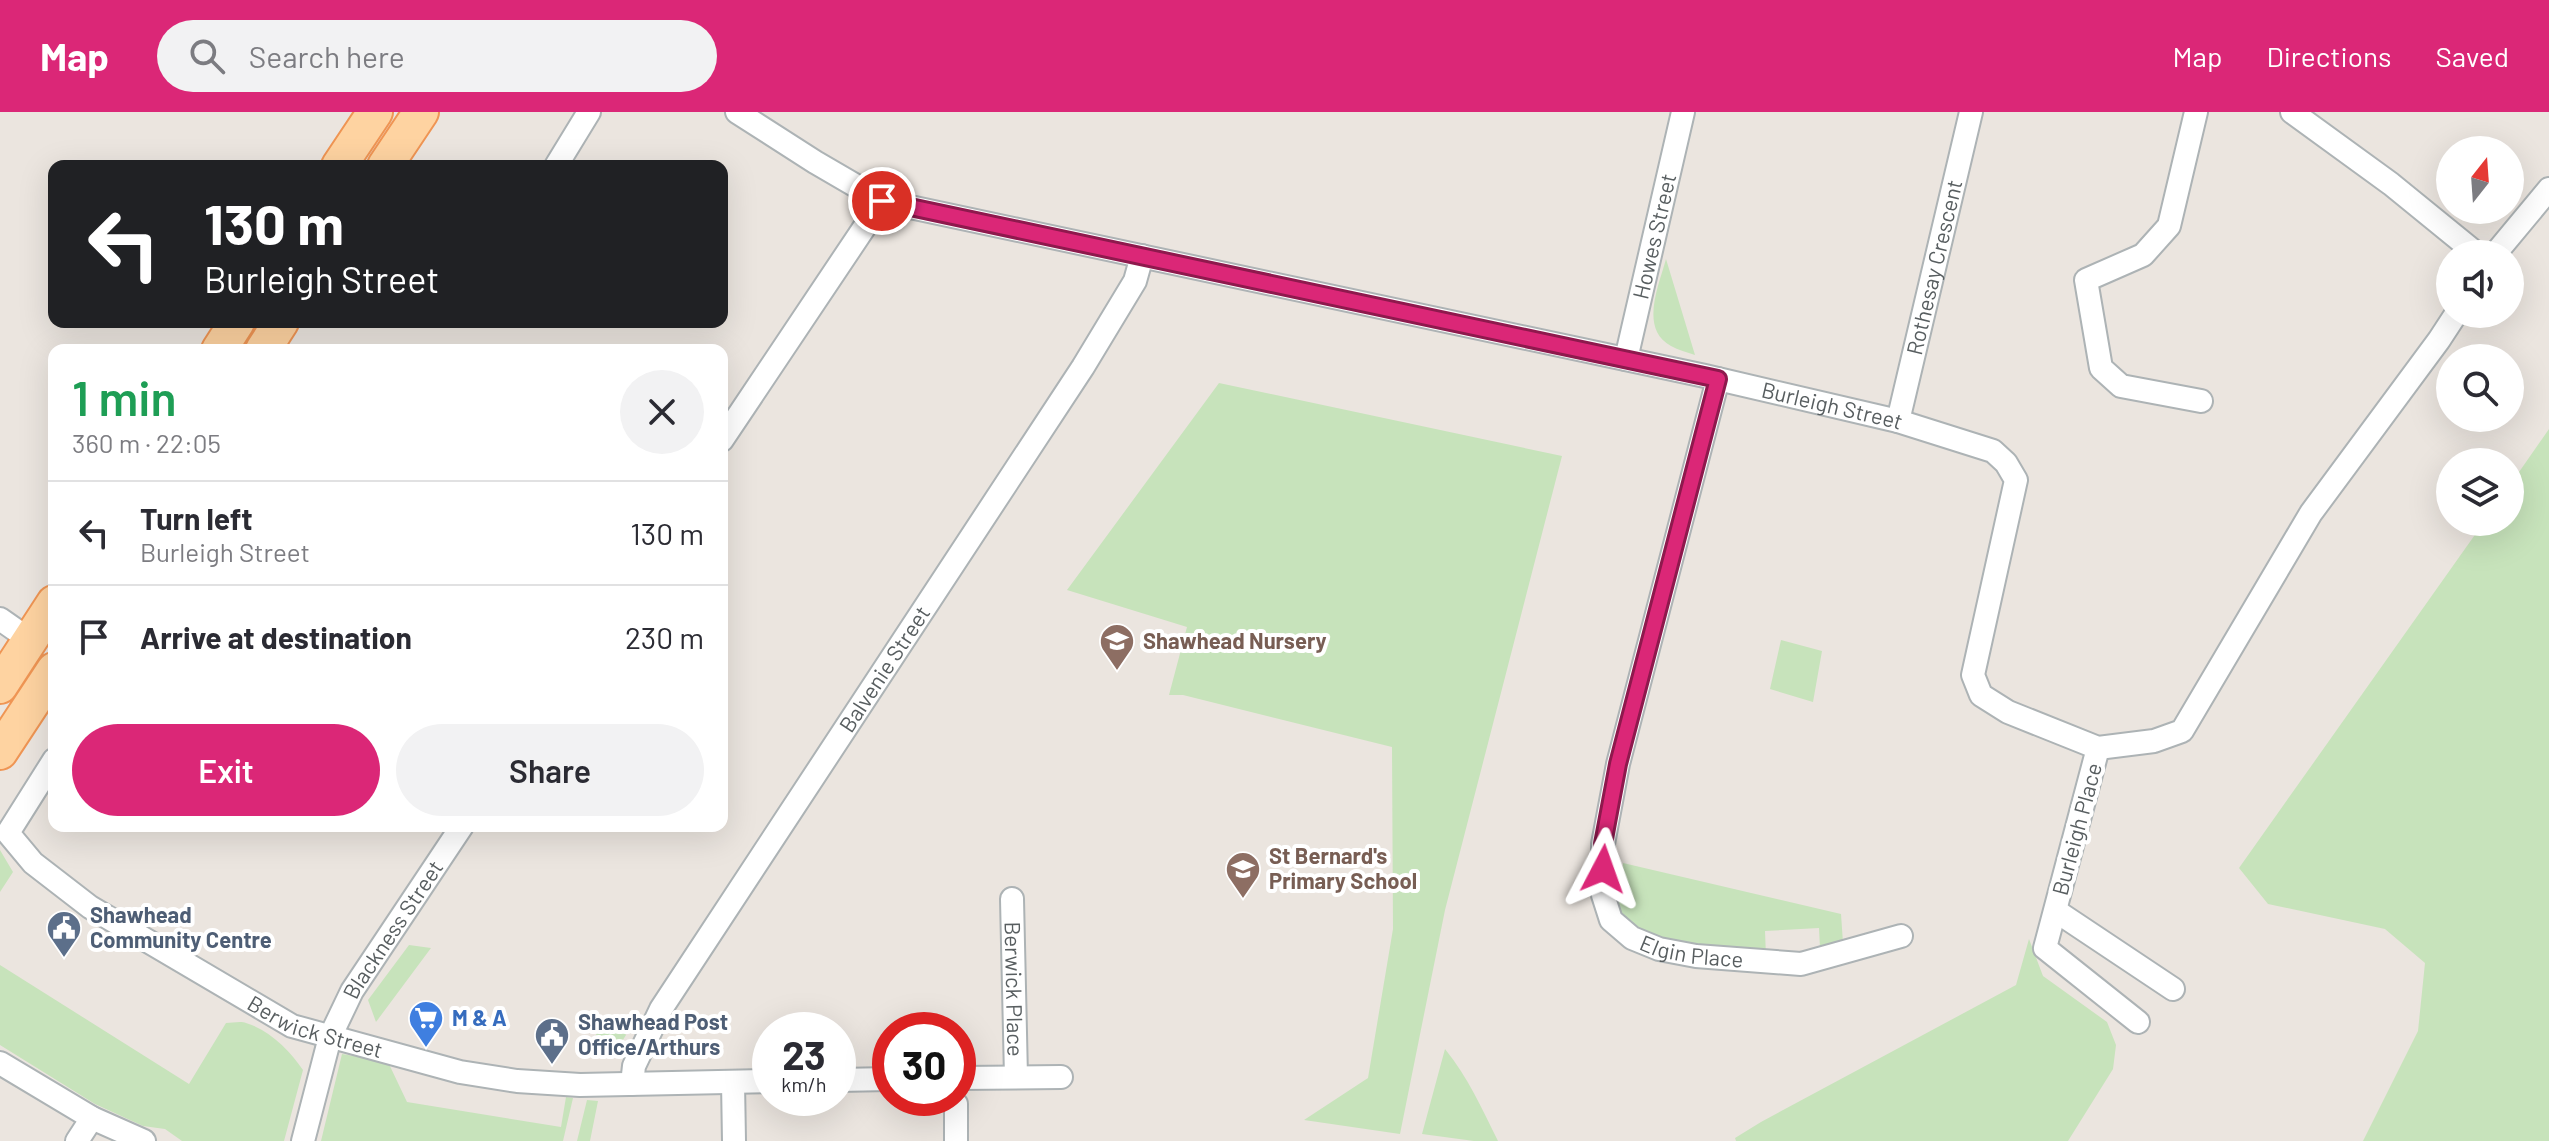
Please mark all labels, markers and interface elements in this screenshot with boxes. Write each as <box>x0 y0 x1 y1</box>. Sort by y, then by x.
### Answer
search box <box>157 20 717 92</box>
text: Map <box>40 33 109 79</box>
icon: search <box>185 34 229 78</box>
text: Search here <box>249 38 405 74</box>
text: Map <box>2173 39 2222 73</box>
text: Directions <box>2266 39 2392 73</box>
text: Saved <box>2436 39 2509 73</box>
north arrow <box>2436 136 2524 224</box>
map controls <box>2436 136 2524 536</box>
pin <box>848 167 916 235</box>
street label: Howes Street <box>1626 171 1680 301</box>
street label: Rothesay Crescent <box>1900 177 1967 357</box>
icon: arrive <box>860 179 904 223</box>
text: 130 m <box>204 189 344 256</box>
icon: left <box>72 192 176 296</box>
button: sound <box>2436 240 2524 328</box>
text: Burleigh Street <box>204 257 439 300</box>
button: search <box>2436 344 2524 432</box>
text: 1 min <box>72 368 177 426</box>
button: close <box>620 370 704 454</box>
street label: Burleigh Street <box>1759 376 1906 434</box>
text: 360 m · 22:05 <box>72 427 221 458</box>
button: layers <box>2436 448 2524 536</box>
text: Turn left <box>140 500 253 536</box>
icon: left <box>72 511 116 555</box>
text: 130 m <box>630 515 704 551</box>
text: Burleigh Street <box>140 536 310 567</box>
street label: Balvenie Street <box>833 601 934 736</box>
icon: arrive <box>72 615 116 659</box>
text: Arrive at destination <box>140 619 412 655</box>
text: 230 m <box>625 619 704 655</box>
school or university icon: Shawhead Nursery <box>1098 622 1136 672</box>
place label: Shawhead Nursery <box>1143 627 1327 653</box>
button: Exit <box>72 724 380 816</box>
button: Share <box>396 724 704 816</box>
street label: Burleigh Place <box>2046 760 2106 898</box>
position arrow <box>1561 827 1645 911</box>
place label: St Bernard's Primary School <box>1269 842 1417 893</box>
school or university icon: St Bernard's Primary School <box>1224 850 1262 900</box>
street label: Blackness Street <box>336 855 448 1003</box>
place label: Shawhead Community Centre <box>90 901 272 952</box>
public building icon: Shawhead Community Centre <box>45 909 83 959</box>
street label: Berwick Place <box>1001 921 1030 1057</box>
street label: Elgin Place <box>1636 929 1744 972</box>
street label: Berwick Street <box>244 989 386 1062</box>
supermarket icon: M & A <box>407 999 445 1049</box>
place label: M & A <box>452 1004 507 1030</box>
place label: Shawhead Post Office/Arthurs <box>578 1008 728 1059</box>
speed limit sign: 30 <box>872 1012 976 1116</box>
public building icon: Shawhead Post Office/Arthurs <box>533 1016 571 1066</box>
text: 23 <box>782 1030 826 1078</box>
text: km/h <box>781 1072 827 1096</box>

